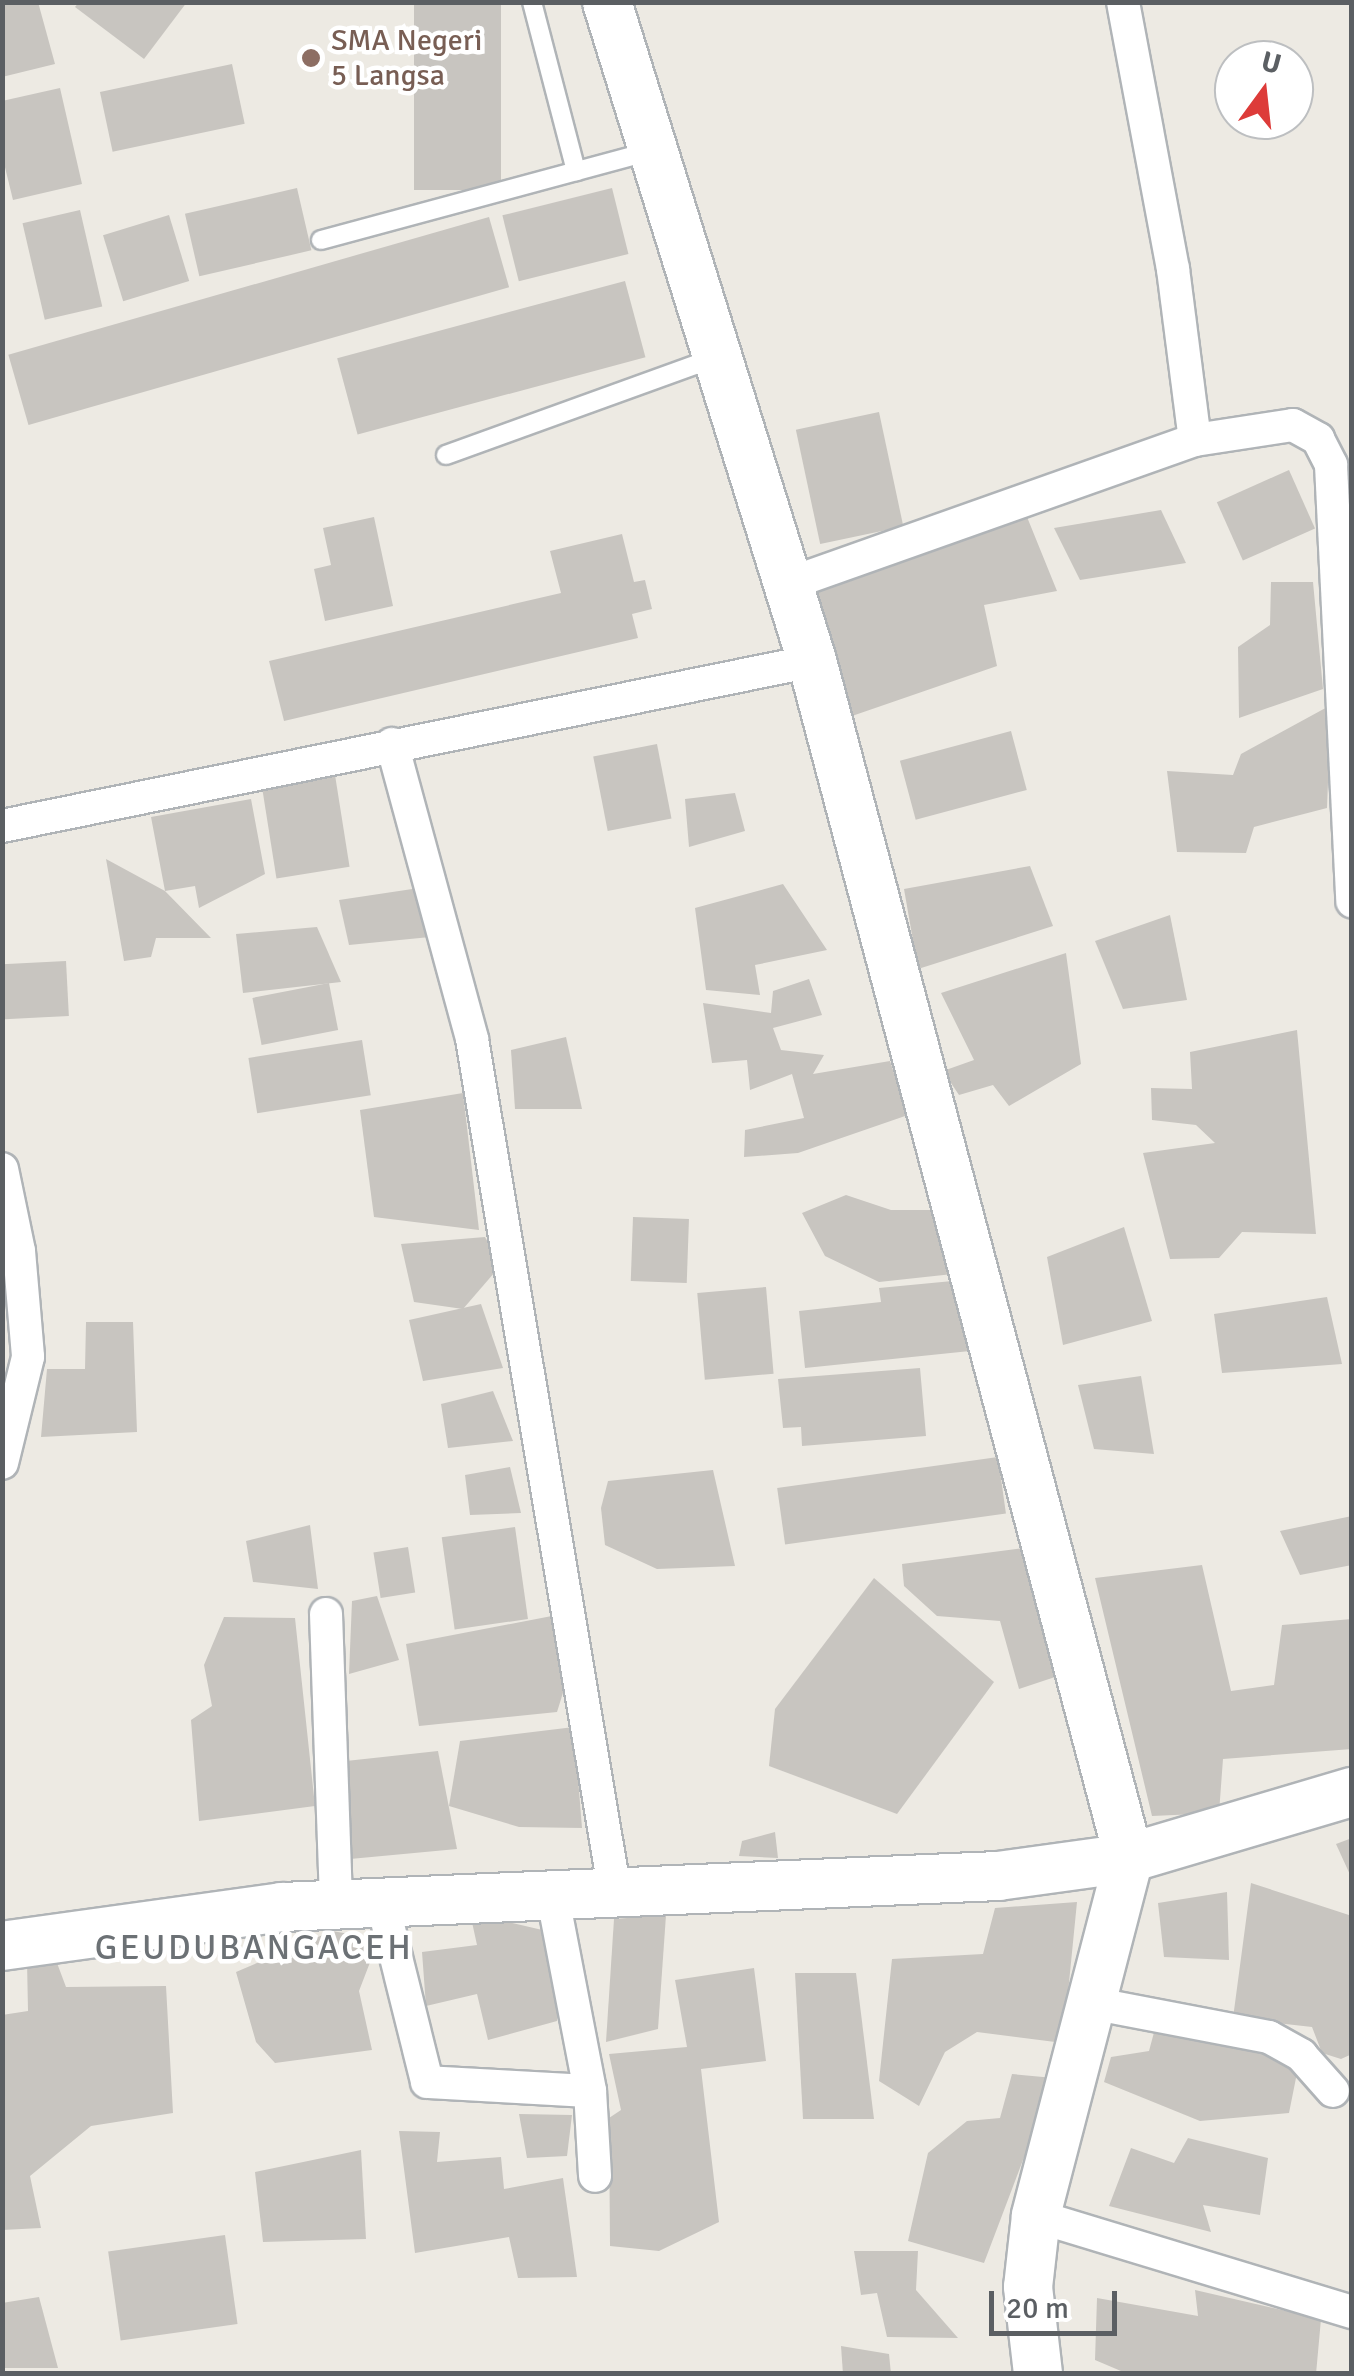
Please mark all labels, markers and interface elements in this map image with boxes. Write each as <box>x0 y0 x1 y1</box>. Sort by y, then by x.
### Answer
place label: SMA Negeri 5 Langsa <box>331 23 482 94</box>
north arrow <box>1214 40 1314 140</box>
text: U <box>1258 44 1285 82</box>
marker: SMA Negeri 5 Langsa <box>300 47 322 69</box>
district label: GEUDUBANGACEH <box>95 1927 413 1969</box>
scale bar <box>994 2271 1122 2333</box>
text: 20 m <box>1006 2290 1069 2327</box>

